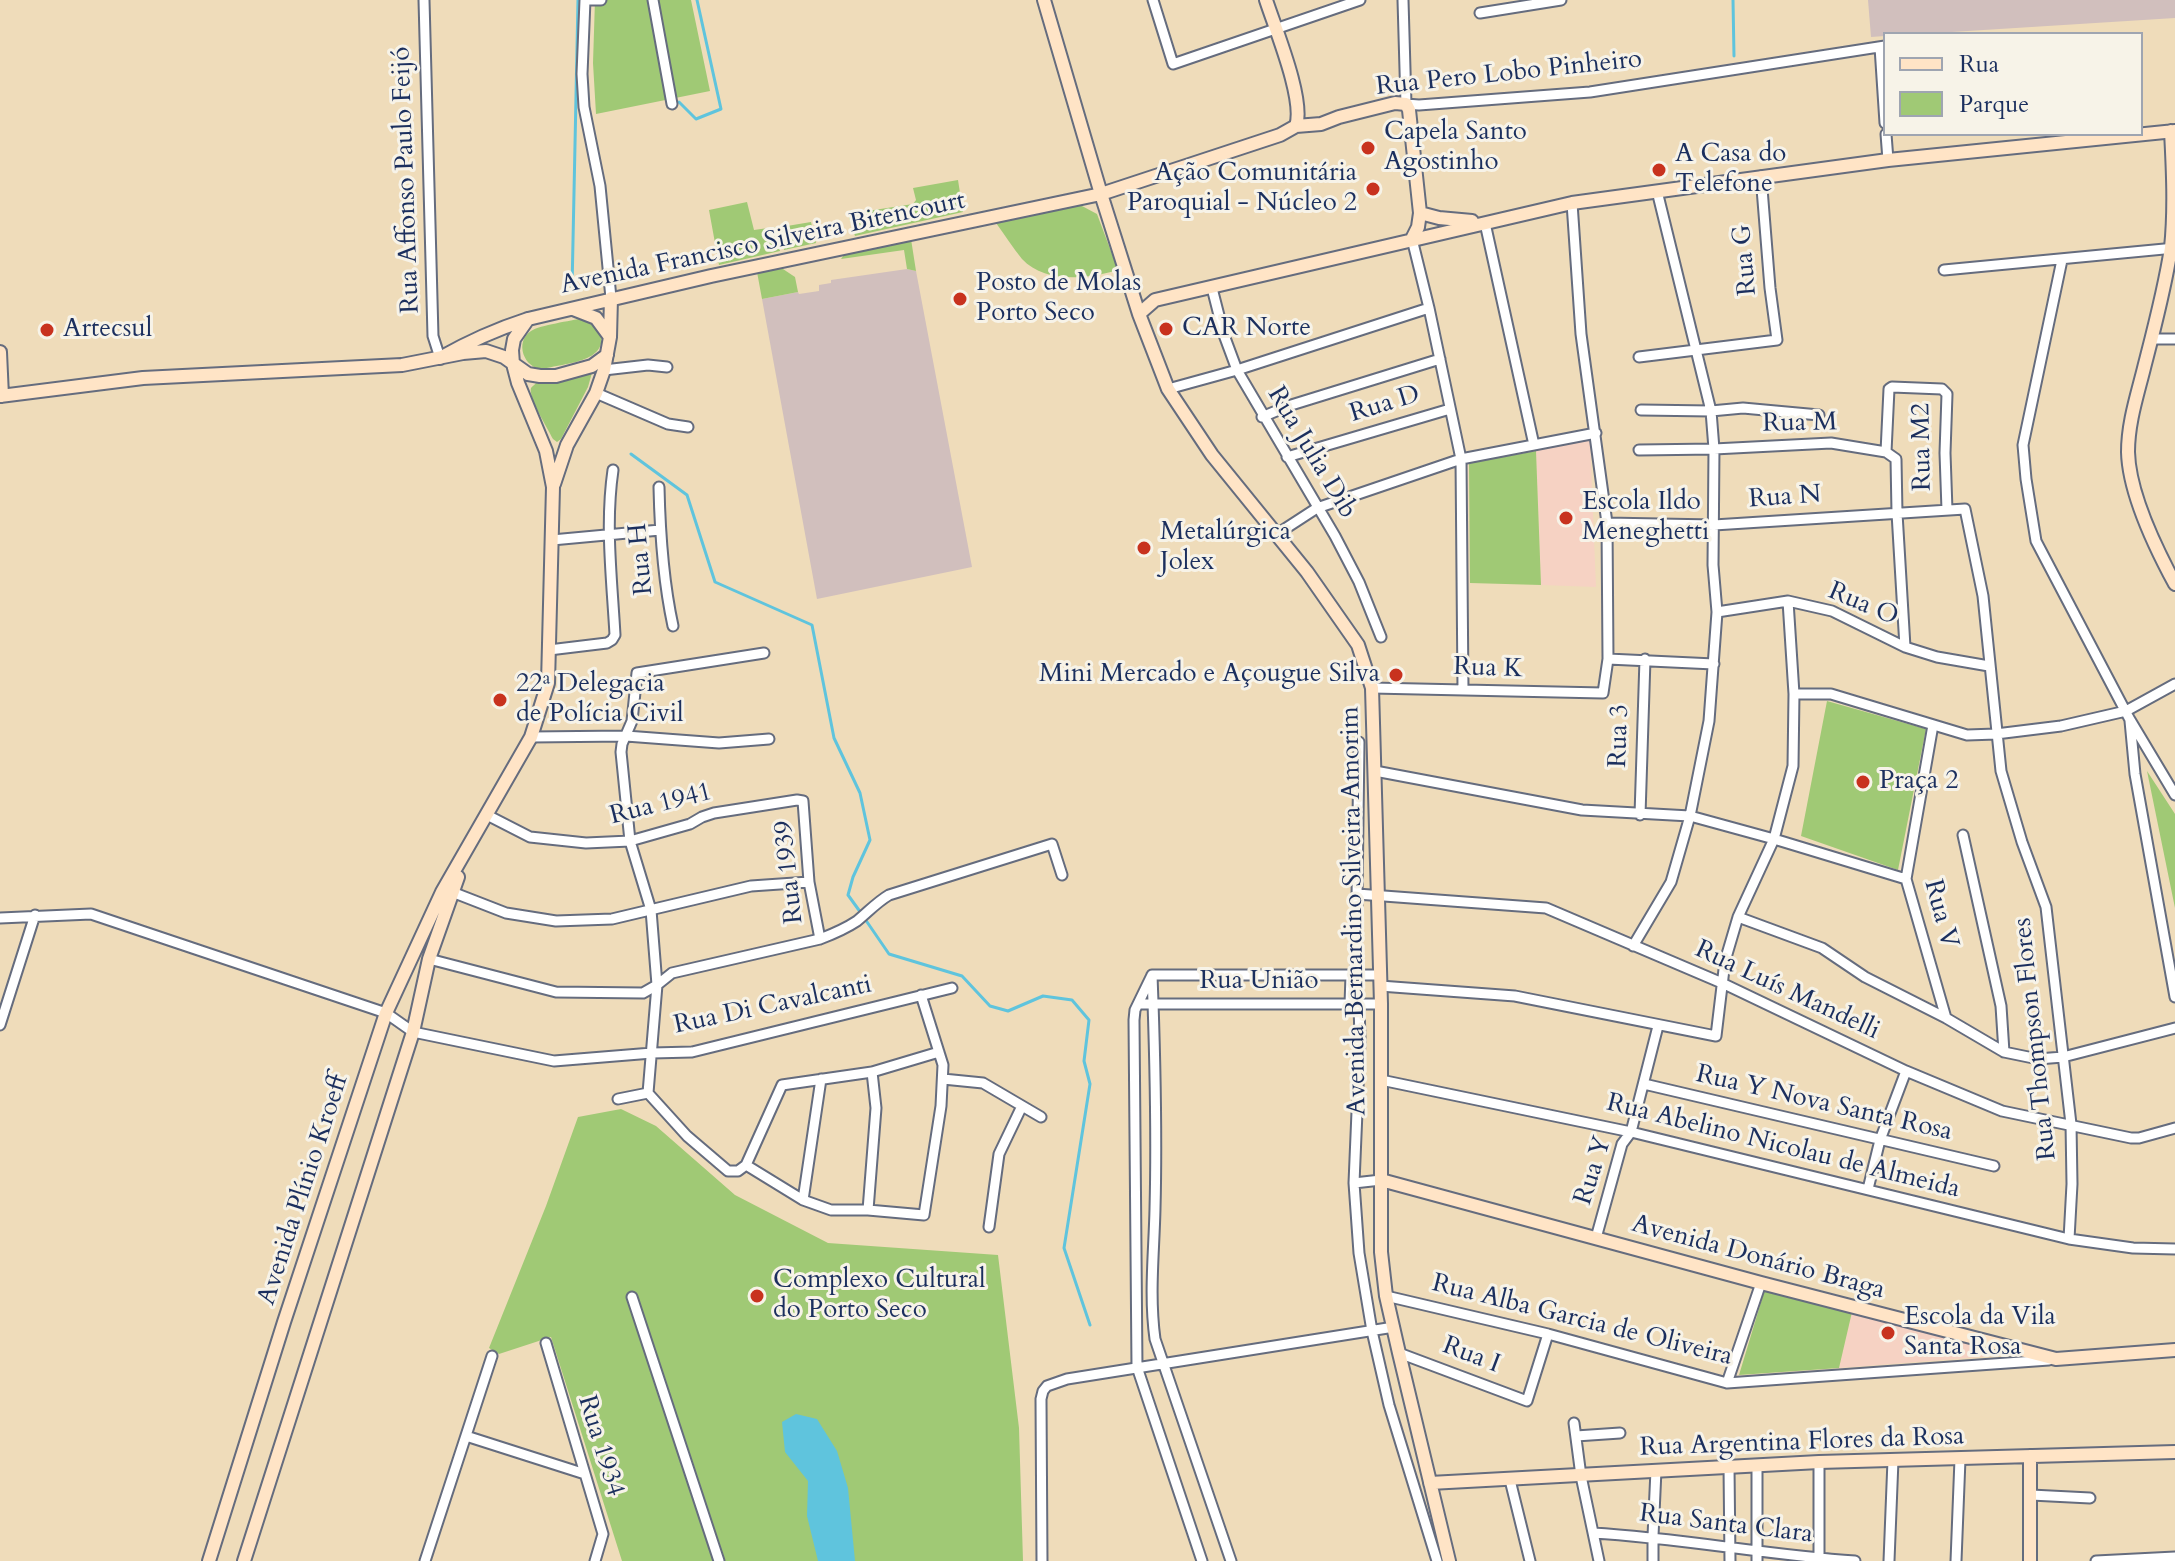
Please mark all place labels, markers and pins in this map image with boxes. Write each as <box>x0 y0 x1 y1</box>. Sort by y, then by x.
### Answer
place label: Capela Santo Agostinho <box>1384 117 1527 178</box>
marker: Capela Santo Agostinho <box>1359 139 1377 157</box>
place label: A Casa do Telefone <box>1675 139 1786 200</box>
place label: Ação Comunitária Paroquial - Núcleo 2 <box>1127 158 1357 220</box>
marker: A Casa do Telefone <box>1650 161 1668 179</box>
marker: Ação Comunitária Paroquial - Núcleo 2 <box>1364 180 1382 198</box>
place label: Posto de Molas Porto Seco <box>976 268 1141 330</box>
marker: Posto de Molas Porto Seco <box>951 290 969 308</box>
place label: CAR Norte <box>1182 313 1311 345</box>
place label: Artecsul <box>63 314 152 346</box>
marker: CAR Norte <box>1157 320 1175 338</box>
marker: Artecsul <box>38 321 56 339</box>
place label: Escola Ildo Meneghetti <box>1582 487 1709 548</box>
marker: Escola Ildo Meneghetti <box>1557 509 1575 527</box>
place label: Metalúrgica Jolex <box>1160 517 1291 578</box>
marker: Metalúrgica Jolex <box>1135 539 1153 557</box>
place label: Mini Mercado e Açougue Silva <box>1039 659 1380 691</box>
marker: Mini Mercado e Açougue Silva <box>1387 666 1405 684</box>
place label: 22ª Delegacia de Polícia Civil <box>516 669 684 730</box>
marker: 22ª Delegacia de Polícia Civil <box>491 691 509 709</box>
place label: Praça 2 <box>1879 766 1958 798</box>
marker: Praça 2 <box>1854 773 1872 791</box>
place label: Complexo Cultural do Porto Seco <box>773 1265 986 1326</box>
marker: Complexo Cultural do Porto Seco <box>748 1287 766 1305</box>
place label: Escola da Vila Santa Rosa <box>1904 1302 2056 1364</box>
marker: Escola da Vila Santa Rosa <box>1879 1324 1897 1342</box>

